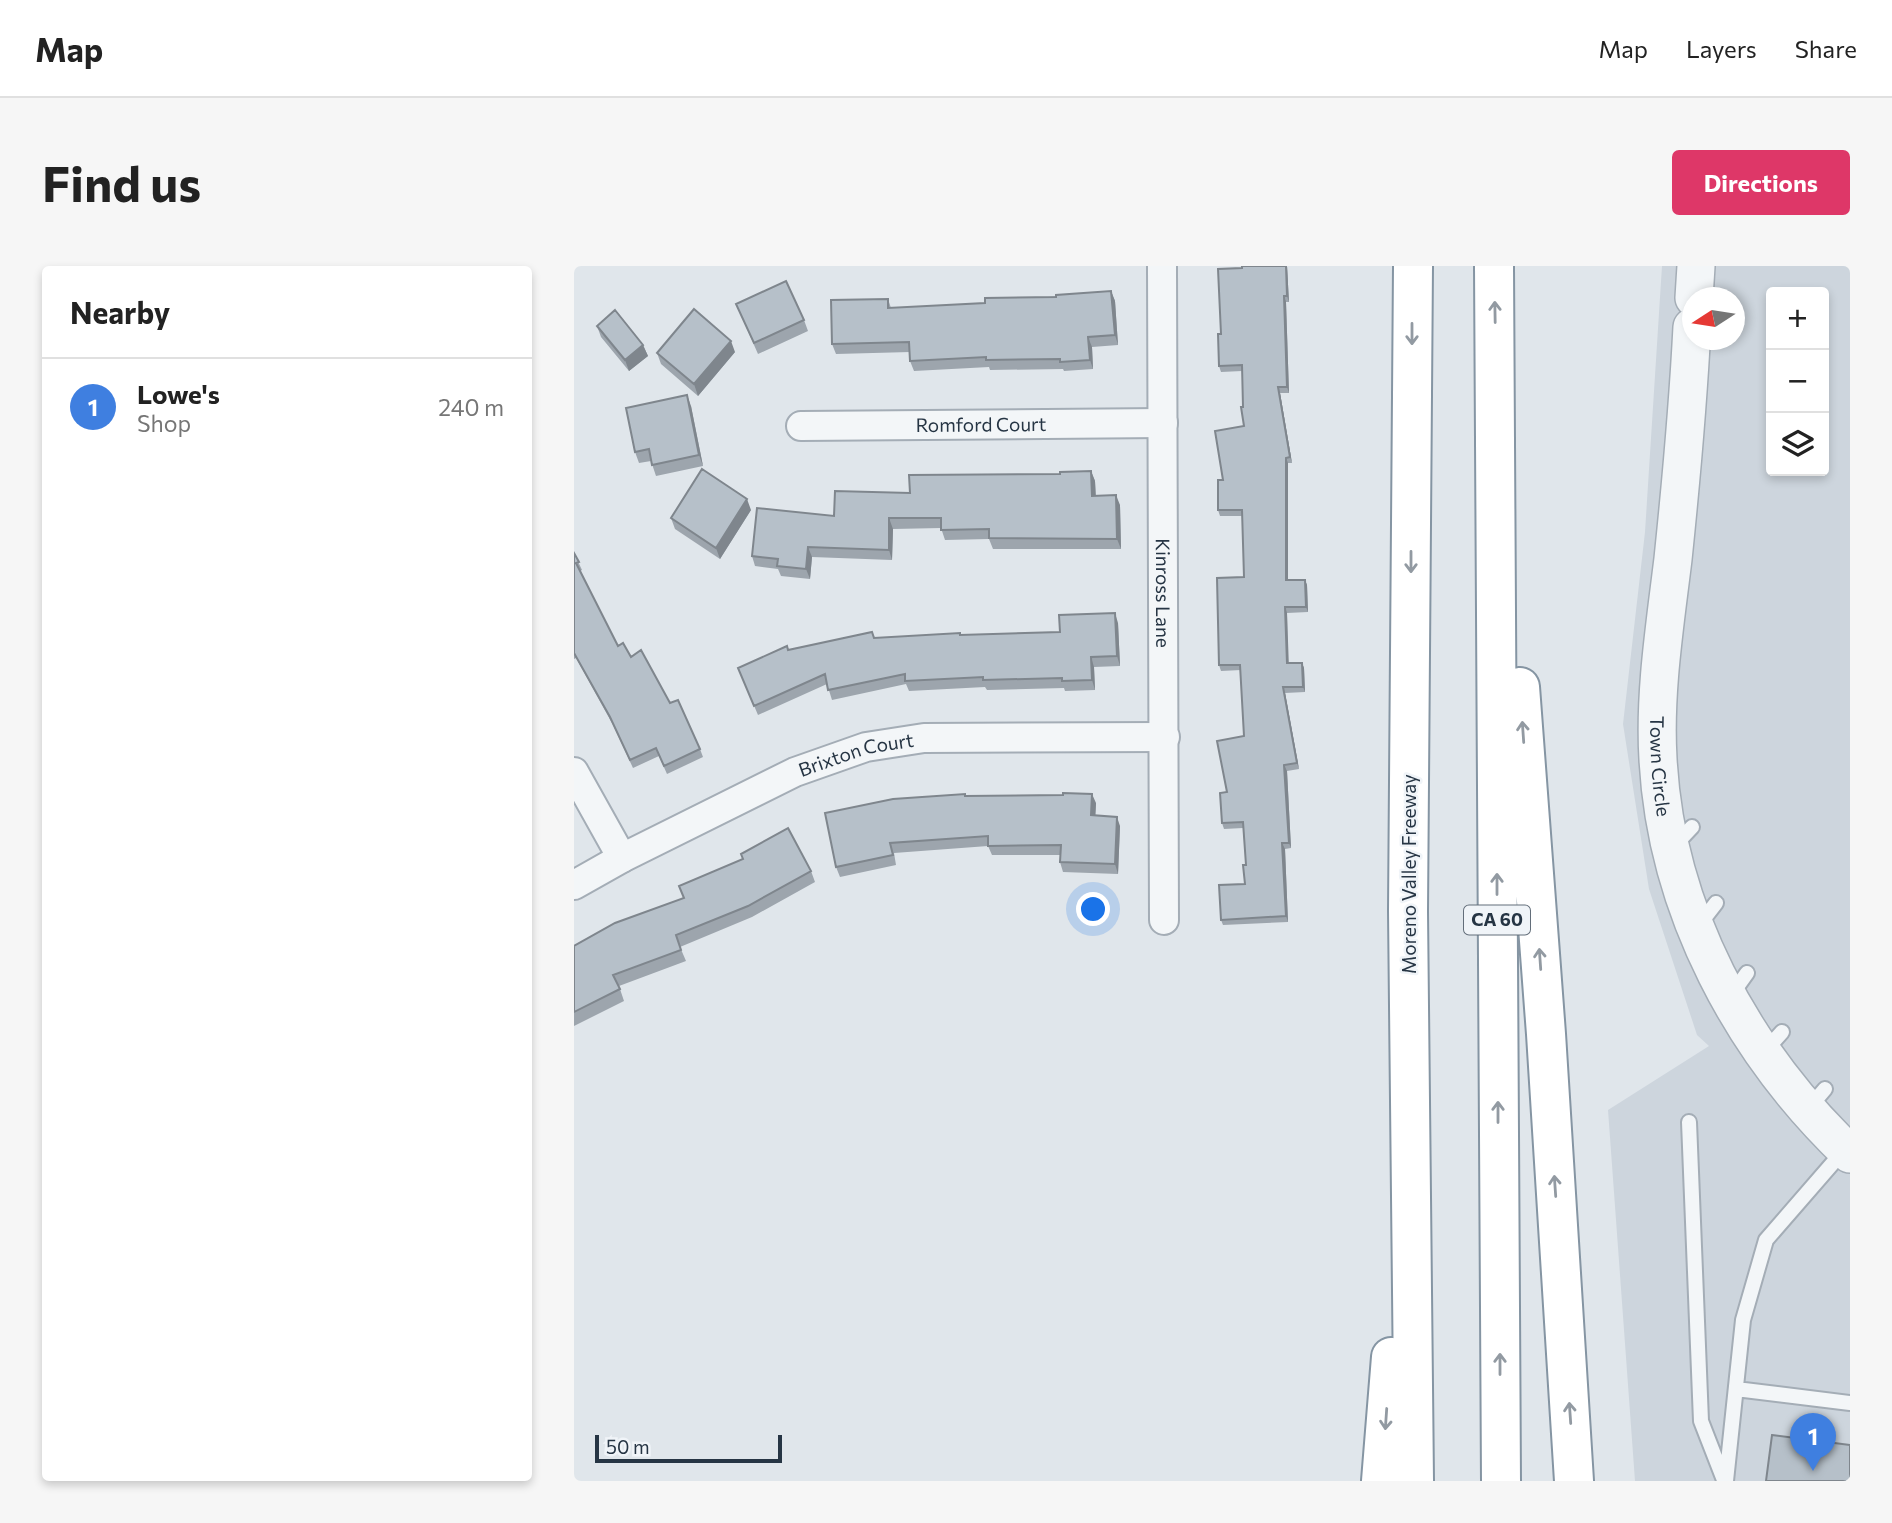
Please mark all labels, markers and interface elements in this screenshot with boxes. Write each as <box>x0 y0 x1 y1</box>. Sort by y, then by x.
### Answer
text: Map <box>35 28 103 69</box>
text: Map <box>1599 34 1648 63</box>
text: Layers <box>1686 34 1757 63</box>
text: Share <box>1795 34 1857 63</box>
button: Directions <box>1672 150 1850 215</box>
text: Find us <box>42 152 201 212</box>
north arrow <box>1682 287 1745 350</box>
map controls <box>1766 287 1829 476</box>
button: + <box>1766 287 1829 350</box>
text: Nearby <box>70 293 170 330</box>
one-way arrow <box>1488 301 1502 324</box>
one-way arrow <box>1405 322 1419 345</box>
button: − <box>1766 350 1829 413</box>
text: Lowe's <box>137 378 220 409</box>
text: 1 <box>88 393 98 421</box>
text: 240 m <box>438 393 504 421</box>
text: Shop <box>137 409 191 437</box>
street label: Romford Court <box>916 412 1047 436</box>
button: layers <box>1766 413 1829 476</box>
street label: Kinross Lane <box>1152 538 1175 648</box>
one-way arrow <box>1404 550 1417 573</box>
street label: Town Circle <box>1646 716 1676 818</box>
one-way arrow <box>1516 721 1529 744</box>
street label: Brixton Court <box>795 728 915 781</box>
street label: Moreno Valley Freeway <box>1397 774 1420 974</box>
one-way arrow <box>1490 873 1504 896</box>
your location <box>1076 892 1110 926</box>
road number: CA 60 <box>1464 906 1530 934</box>
one-way arrow <box>1533 948 1546 971</box>
one-way arrow <box>1492 1101 1505 1124</box>
one-way arrow <box>1548 1175 1561 1198</box>
one-way arrow <box>1493 1353 1507 1376</box>
one-way arrow <box>1563 1402 1576 1425</box>
one-way arrow <box>1379 1408 1392 1430</box>
pin: 1 <box>1790 1413 1836 1471</box>
scale bar <box>595 1432 782 1464</box>
text: 50 m <box>606 1435 650 1458</box>

